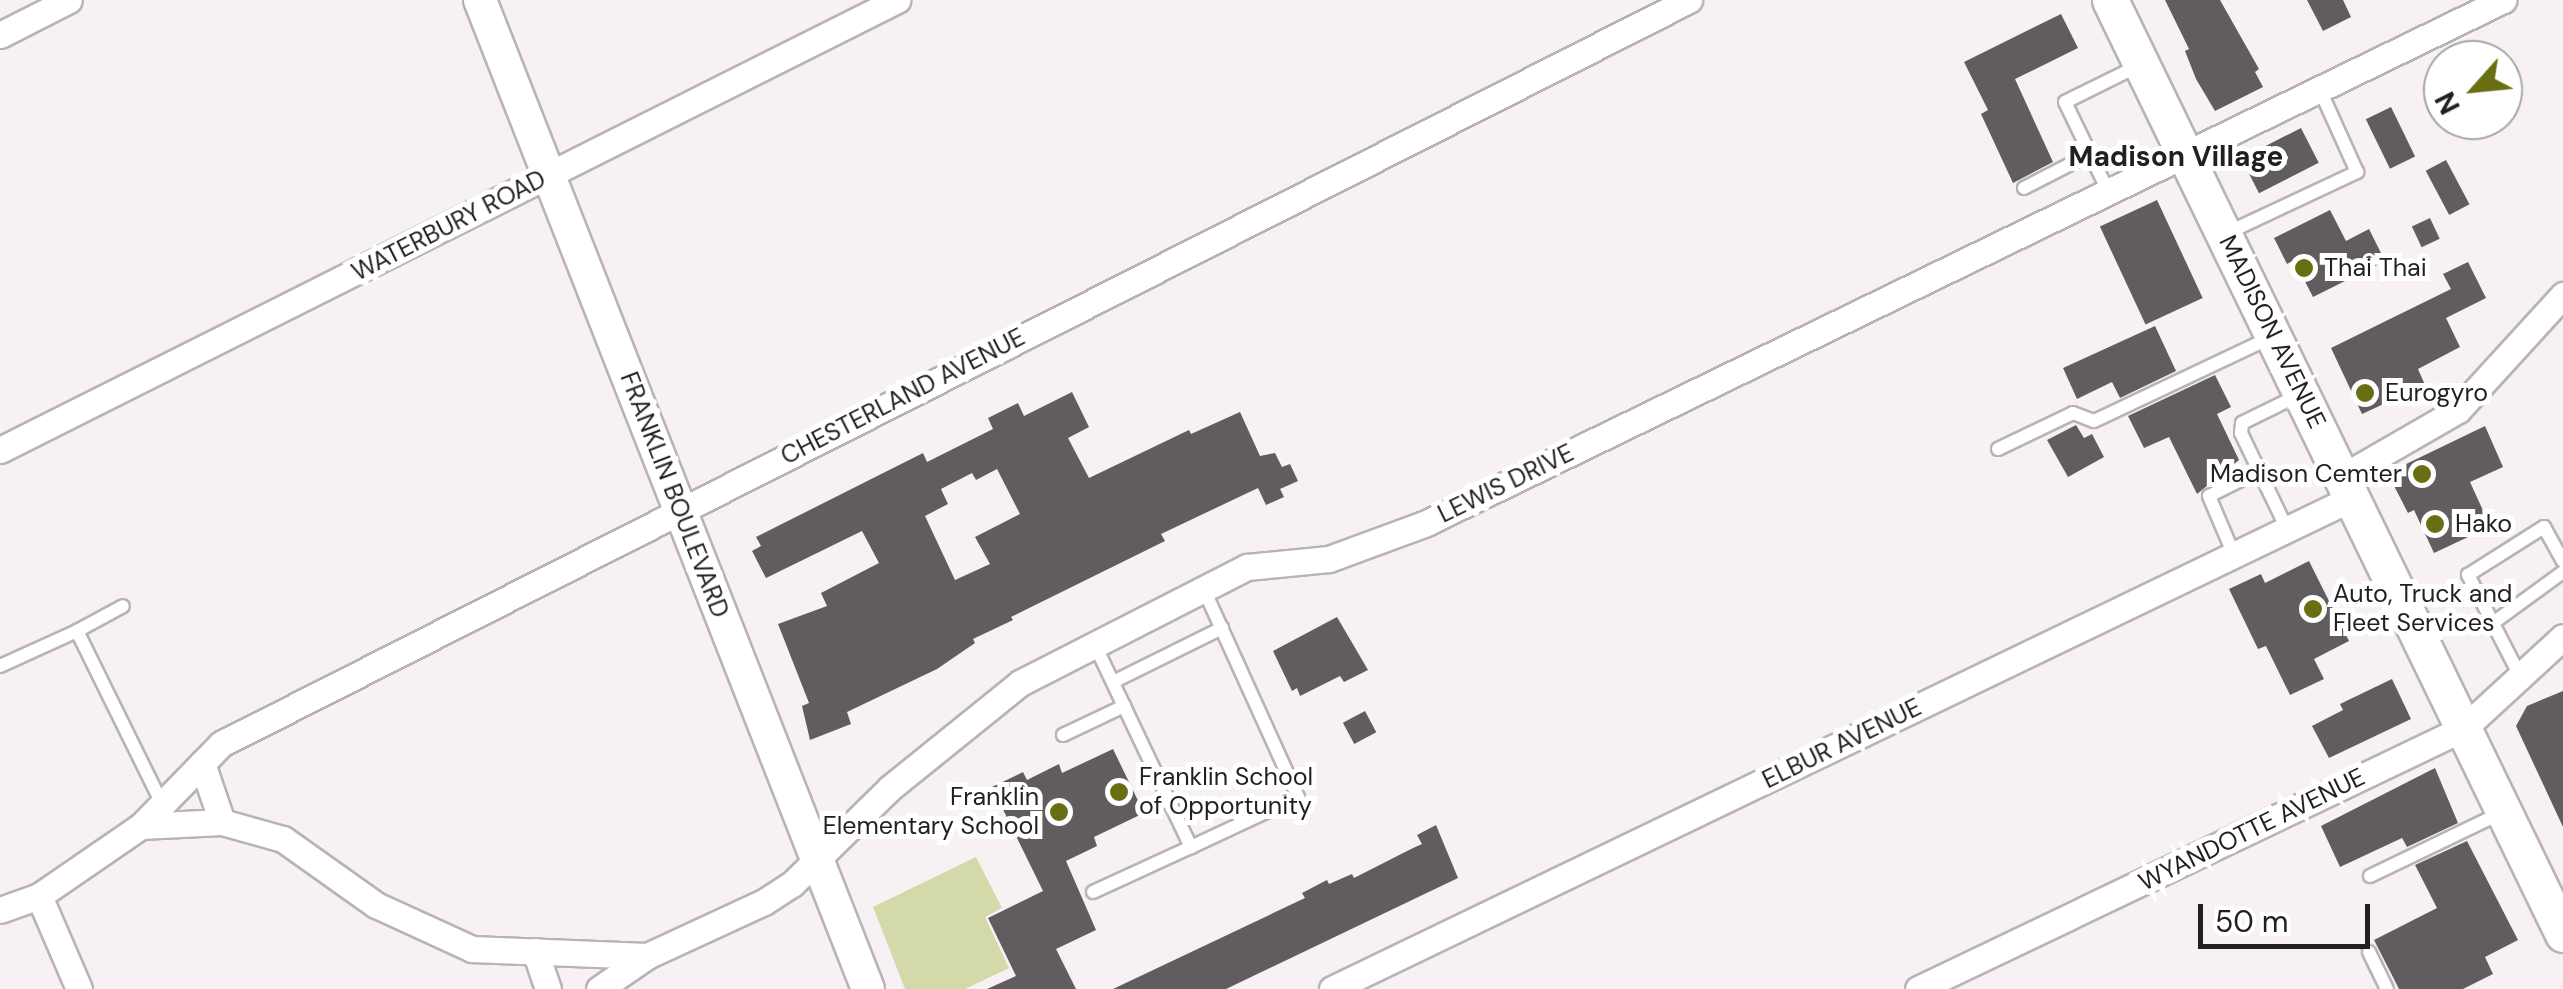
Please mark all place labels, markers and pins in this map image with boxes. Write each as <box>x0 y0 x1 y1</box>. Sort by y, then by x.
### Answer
place label: Thai Thai <box>2324 253 2427 283</box>
marker: Thai Thai <box>2293 257 2315 279</box>
place label: Eurogyro <box>2385 378 2488 408</box>
marker: Eurogyro <box>2354 382 2376 404</box>
place label: Madison Cemter <box>2210 459 2402 489</box>
marker: Madison Cemter <box>2411 463 2433 485</box>
place label: Hako <box>2455 509 2512 539</box>
marker: Hako <box>2424 513 2446 535</box>
place label: Auto, Truck and Fleet Services <box>2333 580 2512 639</box>
marker: Auto, Truck and Fleet Services <box>2302 598 2324 620</box>
place label: Franklin School of Opportunity <box>1139 763 1313 822</box>
marker: Franklin School of Opportunity <box>1108 781 1130 803</box>
place label: Franklin Elementary School <box>823 783 1039 842</box>
marker: Franklin Elementary School <box>1048 801 1070 823</box>

